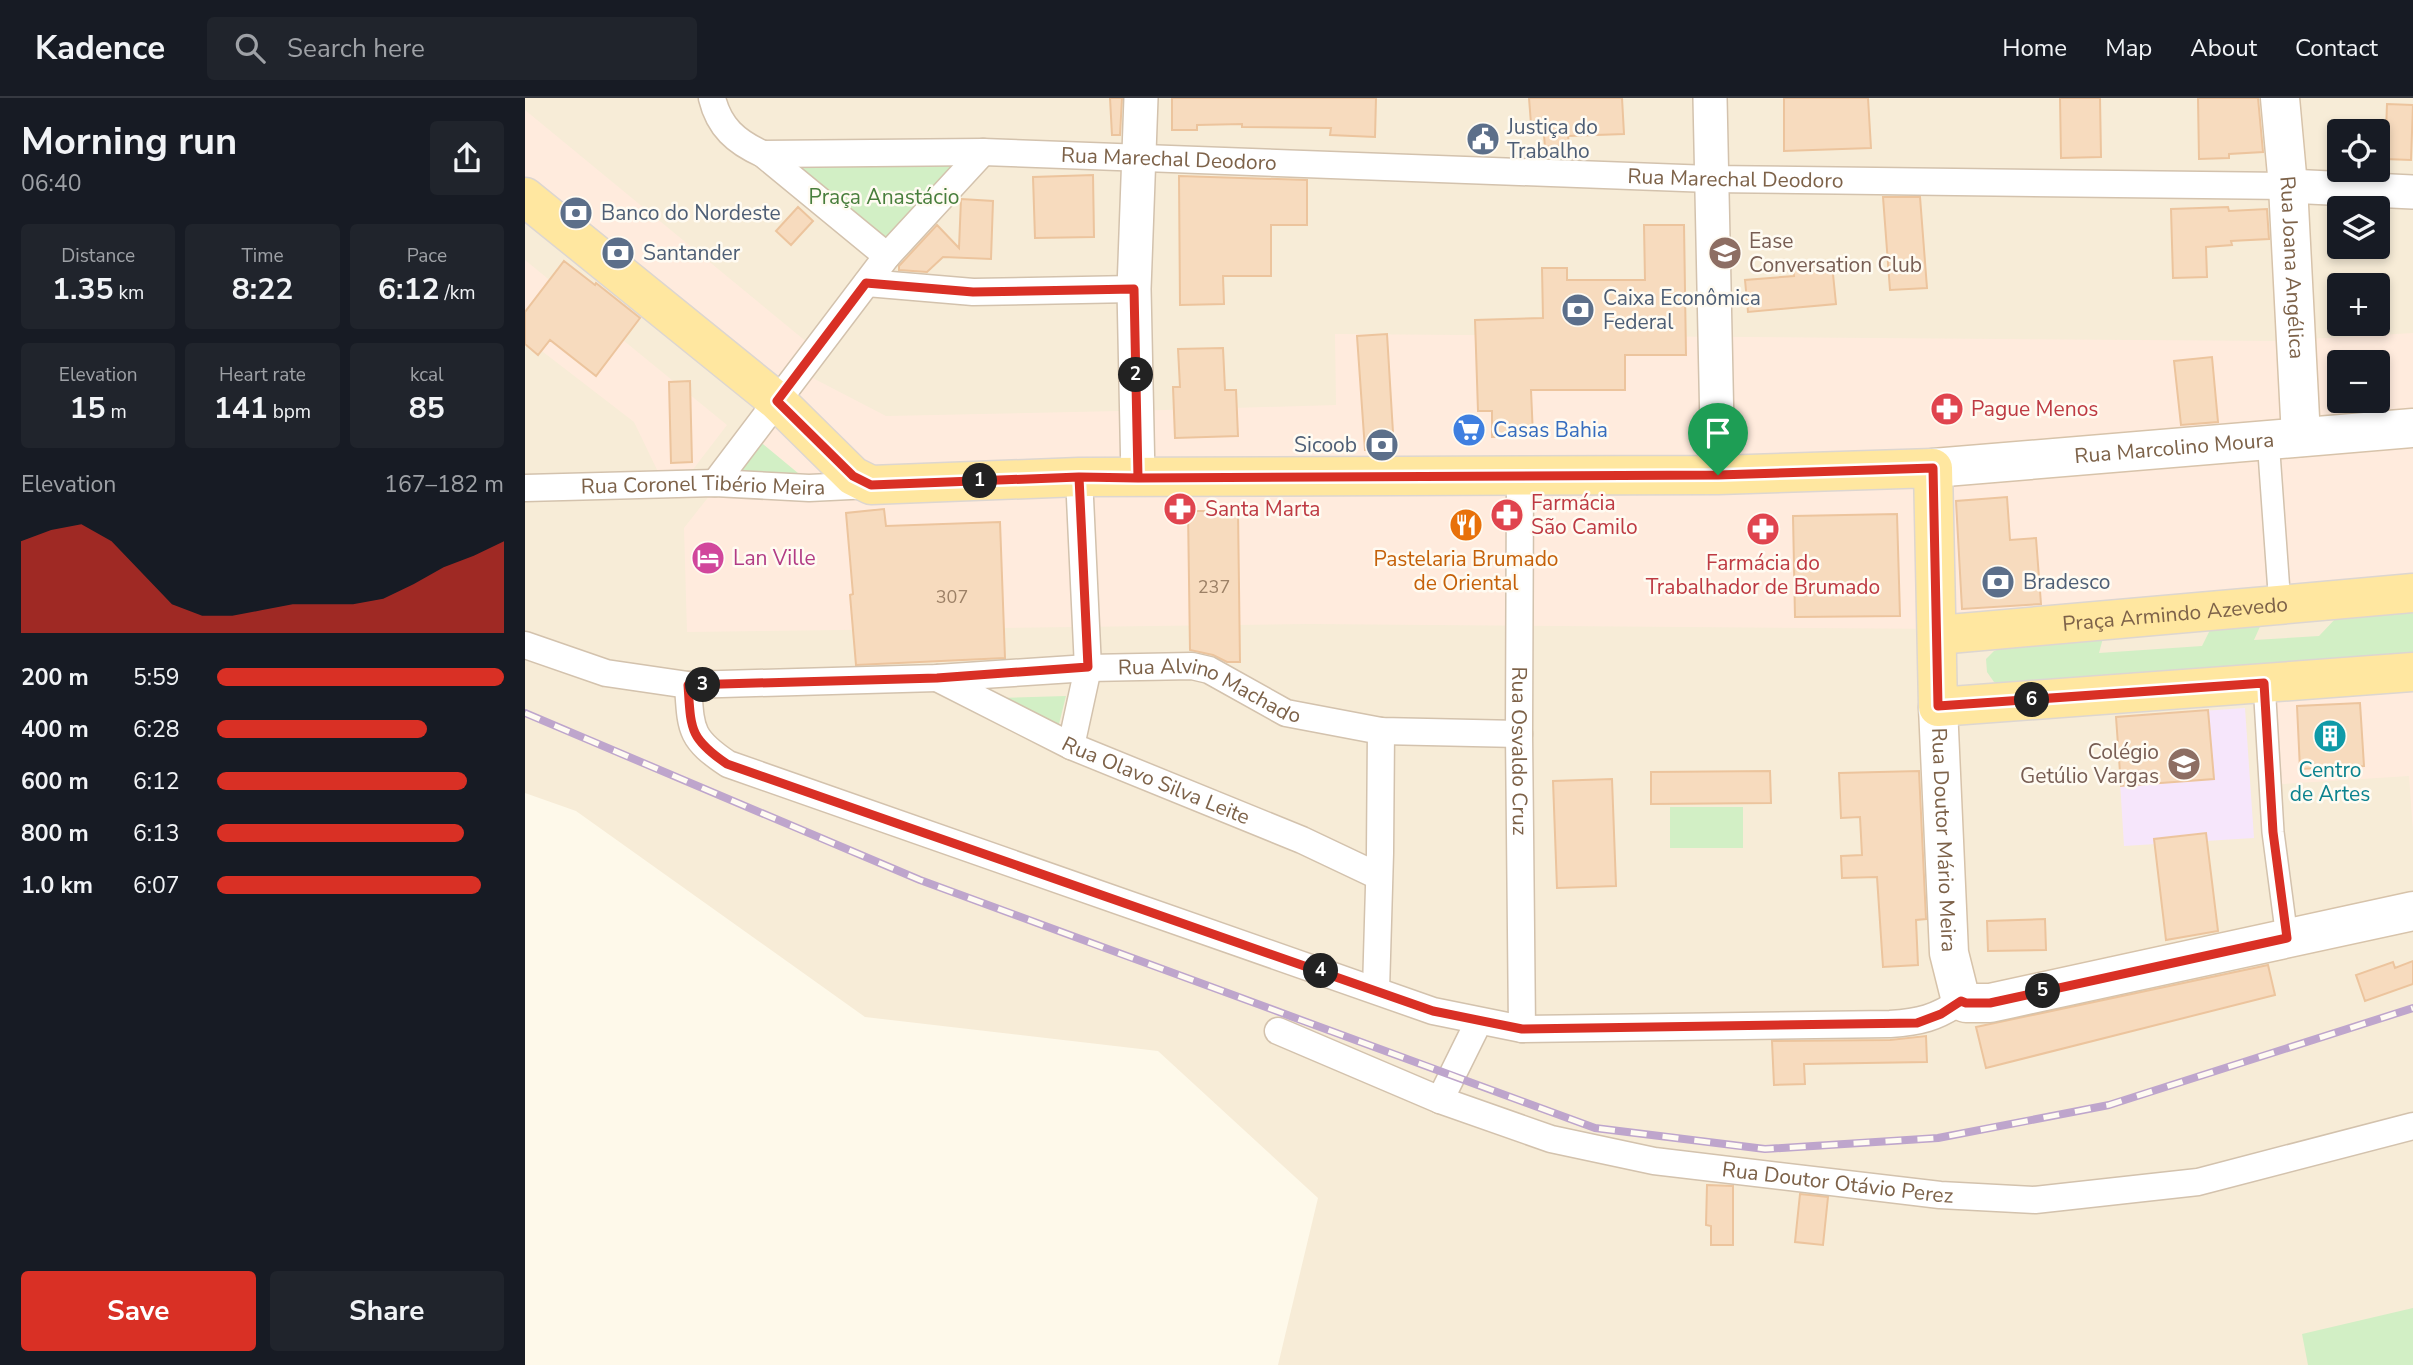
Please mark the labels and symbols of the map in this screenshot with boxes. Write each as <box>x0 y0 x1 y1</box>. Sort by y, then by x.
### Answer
place label: Justiça do Trabalho <box>1506 113 1598 165</box>
public building icon: Justiça do Trabalho <box>1464 120 1502 158</box>
street label: Rua Marechal Deodoro <box>1060 141 1277 177</box>
street label: Rua Marechal Deodoro <box>1627 162 1844 195</box>
street label: Rua Joana Angélica <box>2273 175 2311 360</box>
park label: Praça Anastácio <box>809 183 959 211</box>
bank icon: Banco do Nordeste <box>557 194 595 232</box>
place label: Banco do Nordeste <box>601 199 781 227</box>
place label: Ease Conversation Club <box>1749 227 1922 279</box>
bank icon: Santander <box>599 234 637 272</box>
school or university icon: Ease Conversation Club <box>1706 234 1744 272</box>
place label: Santander <box>643 239 741 267</box>
place label: Caixa Econômica Federal <box>1603 284 1761 336</box>
bank icon: Caixa Econômica Federal <box>1559 291 1597 329</box>
pin: 2 <box>1119 358 1153 392</box>
pharmacy icon: Pague Menos <box>1928 390 1966 428</box>
place label: Pague Menos <box>1971 395 2098 423</box>
pin <box>1688 403 1748 475</box>
supermarket icon: Casas Bahia <box>1450 411 1488 449</box>
place label: Casas Bahia <box>1493 416 1608 444</box>
bank icon: Sicoob <box>1363 426 1401 464</box>
street label: Rua Marcolino Moura <box>2073 426 2275 470</box>
place label: Sicoob <box>1294 431 1357 459</box>
pin: 1 <box>963 464 997 498</box>
street label: Rua Coronel Tibério Meira <box>580 469 826 502</box>
place label: Farmácia São Camilo <box>1531 489 1638 541</box>
pharmacy icon: Santa Marta <box>1161 490 1199 528</box>
place label: Santa Marta <box>1205 495 1321 523</box>
pharmacy icon: Farmácia São Camilo <box>1488 496 1526 534</box>
restaurant icon: Pastelaria Brumado de Oriental <box>1447 506 1485 544</box>
pharmacy icon: Farmácia do Trabalhador de Brumado <box>1744 510 1782 548</box>
hotel icon: Lan Ville <box>689 539 727 577</box>
place label: Lan Ville <box>733 544 816 572</box>
place label: Pastelaria Brumado de Oriental <box>1373 545 1559 597</box>
place label: Farmácia do Trabalhador de Brumado <box>1646 549 1880 601</box>
bank icon: Bradesco <box>1979 563 2017 601</box>
place label: Bradesco <box>2023 568 2110 596</box>
house number: 237 <box>1198 575 1230 599</box>
house number: 307 <box>936 585 968 609</box>
street label: Praça Armindo Azevedo <box>2061 590 2289 638</box>
street label: Rua Alvino Machado <box>1118 652 1303 729</box>
street label: Rua Osvaldo Cruz <box>1505 667 1534 836</box>
pin: 3 <box>685 668 721 702</box>
pin: 6 <box>2015 682 2049 718</box>
building icon: Centro de Artes <box>2311 717 2349 755</box>
street label: Rua Doutor Mário Meira <box>1925 727 1963 953</box>
street label: Rua Olavo Silva Leite <box>1057 730 1254 831</box>
place label: Colégio Getúlio Vargas <box>2020 738 2159 790</box>
school or university icon: Colégio Getúlio Vargas <box>2165 745 2203 783</box>
place label: Centro de Artes <box>2290 756 2370 808</box>
pin: 4 <box>1303 954 1339 988</box>
pin: 5 <box>2025 974 2061 1008</box>
street label: Rua Doutor Otávio Perez <box>1720 1155 1954 1210</box>

